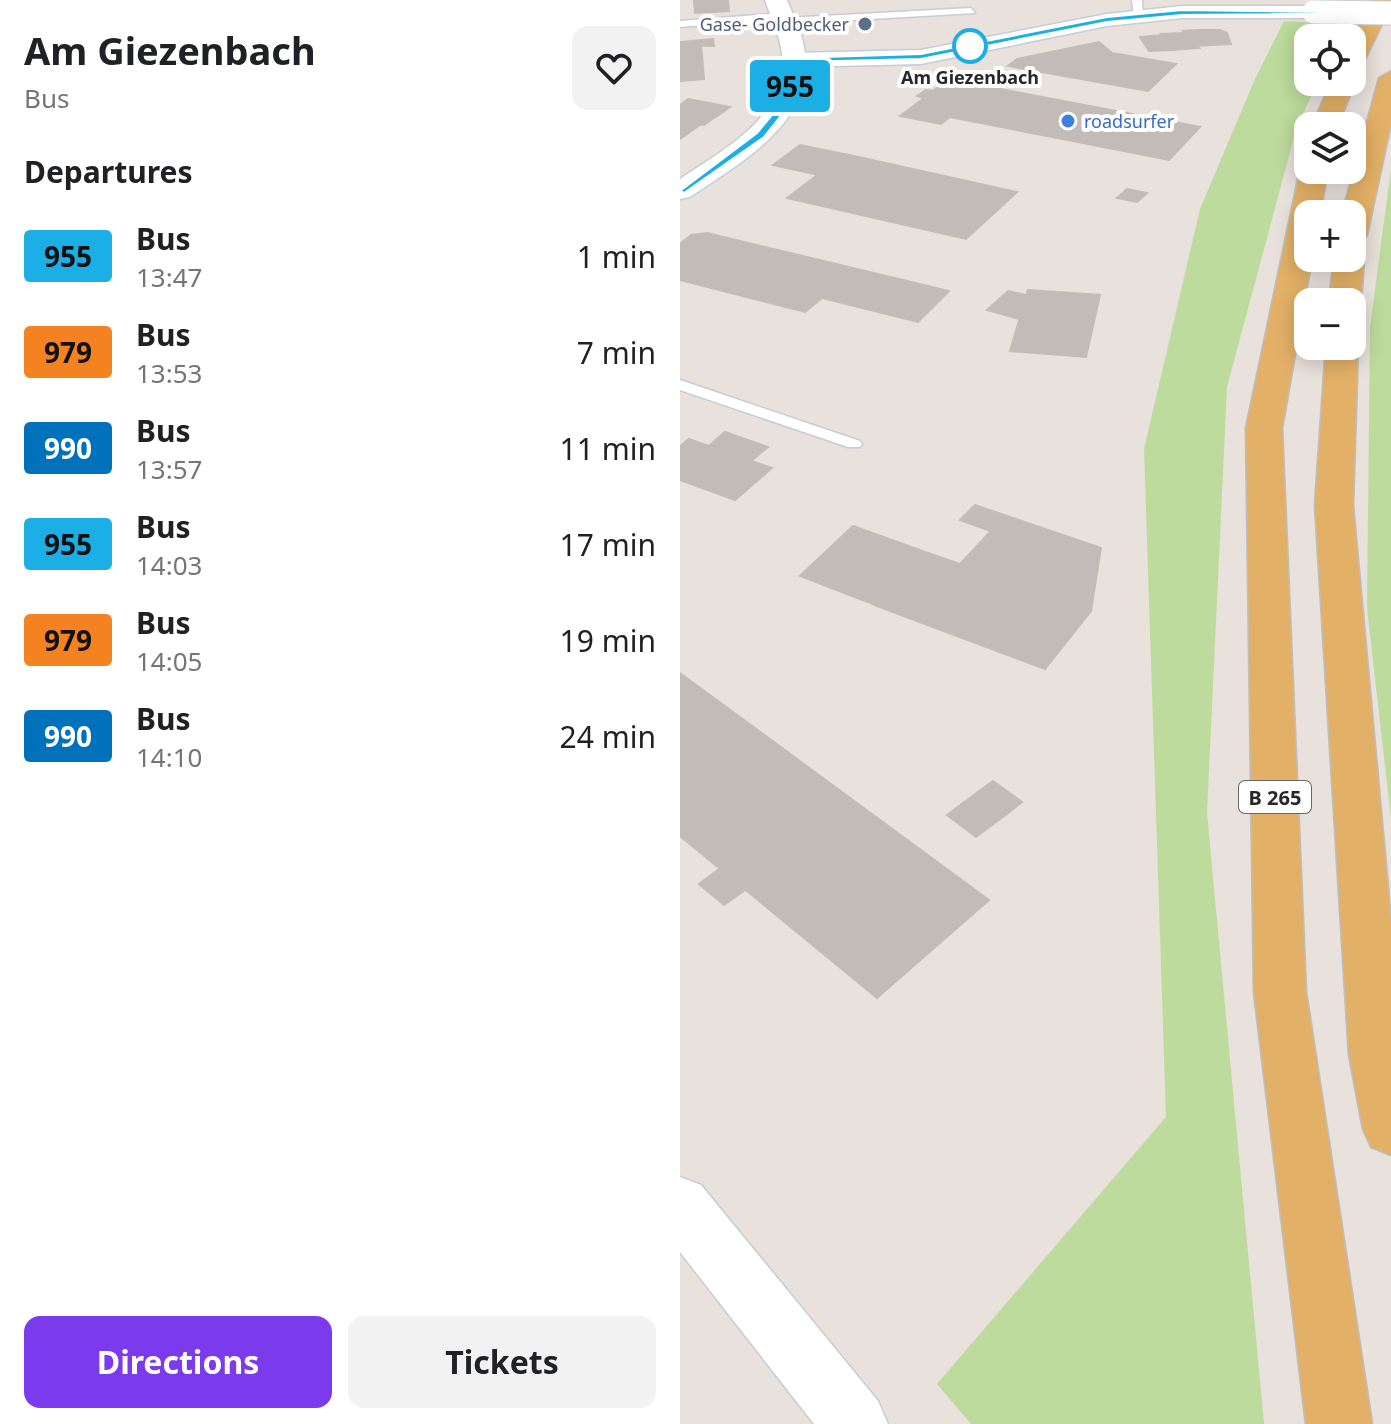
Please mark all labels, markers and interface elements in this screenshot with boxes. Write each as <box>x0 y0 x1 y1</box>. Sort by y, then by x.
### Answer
place label: Gase- Goldbecker <box>700 12 850 36</box>
marker: Gase- Goldbecker <box>856 15 874 33</box>
text: Am Giezenbach <box>24 24 316 76</box>
map controls <box>1294 24 1366 360</box>
button: locate <box>1294 24 1366 96</box>
button: heart <box>572 26 656 110</box>
marker: Am Giezenbach <box>953 29 987 63</box>
line badge: 955 <box>744 60 836 112</box>
place label: Am Giezenbach <box>901 65 1039 89</box>
text: 955 <box>766 67 814 105</box>
text: Bus <box>24 80 69 116</box>
place label: roadsurfer <box>1084 109 1175 133</box>
marker: roadsurfer <box>1059 112 1077 130</box>
button: layers <box>1294 112 1366 184</box>
text: Departures <box>24 151 193 192</box>
button: + <box>1294 200 1366 272</box>
text: Bus <box>136 218 191 259</box>
text: 1 min <box>577 236 656 277</box>
text: 955 <box>44 237 92 275</box>
text: 13:47 <box>136 259 202 295</box>
button: − <box>1294 288 1366 360</box>
text: Bus <box>136 314 191 355</box>
text: 7 min <box>577 332 656 373</box>
text: 979 <box>44 333 92 371</box>
text: 13:53 <box>136 355 202 391</box>
text: Bus <box>136 410 191 451</box>
text: 11 min <box>560 428 656 469</box>
text: 990 <box>44 429 92 467</box>
text: 13:57 <box>136 451 202 487</box>
text: Bus <box>136 506 191 547</box>
text: 17 min <box>560 524 656 565</box>
text: 955 <box>44 525 92 563</box>
text: 14:03 <box>136 547 202 583</box>
text: Bus <box>136 602 191 643</box>
text: 19 min <box>560 620 656 661</box>
text: 979 <box>44 621 92 659</box>
text: 14:05 <box>136 643 202 679</box>
text: Bus <box>136 698 191 739</box>
text: 24 min <box>560 716 656 757</box>
text: 990 <box>44 717 92 755</box>
text: 14:10 <box>136 739 202 775</box>
road number: B 265 <box>1239 781 1311 813</box>
button: Directions <box>24 1316 332 1408</box>
button: Tickets <box>348 1316 656 1408</box>

